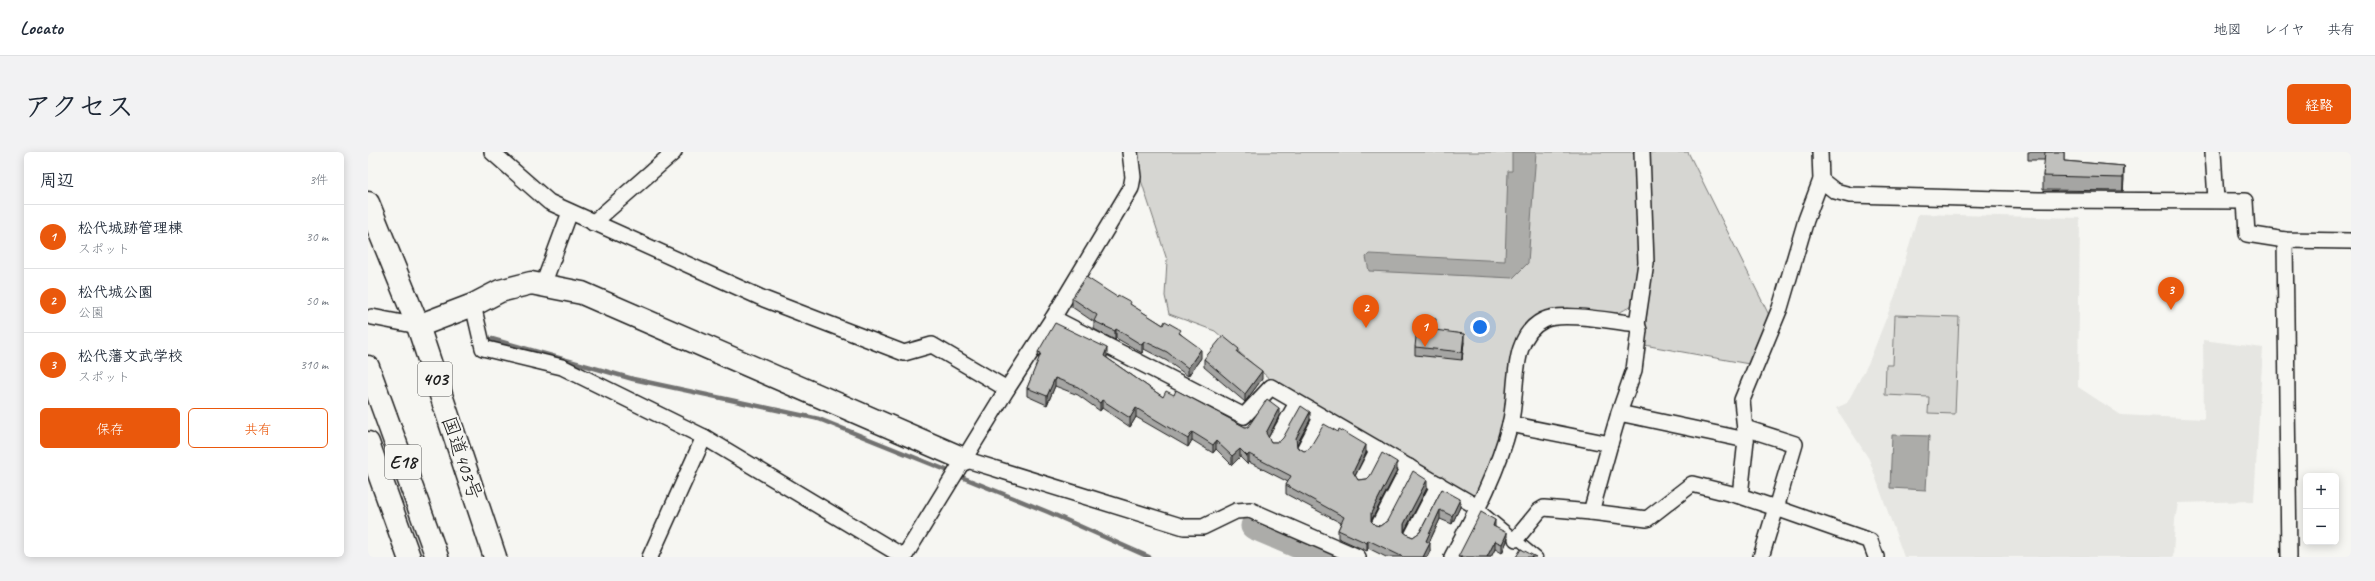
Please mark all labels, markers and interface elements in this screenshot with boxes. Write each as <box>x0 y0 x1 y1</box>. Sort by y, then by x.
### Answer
text: Locato <box>20 16 63 40</box>
text: 地図 <box>2214 21 2242 38</box>
text: レイヤ <box>2264 21 2305 38</box>
text: 共有 <box>2327 21 2355 38</box>
button: 経路 <box>2287 84 2351 124</box>
text: アクセス <box>24 89 134 124</box>
text: 周辺 <box>40 170 74 191</box>
text: 3件 <box>309 172 328 188</box>
text: 松代城跡管理棟 <box>78 219 183 238</box>
text: 1 <box>50 229 56 245</box>
text: 30 m <box>306 229 328 245</box>
text: スポット <box>78 241 130 257</box>
pin: 3 <box>2158 277 2184 310</box>
text: 松代城公園 <box>78 283 153 302</box>
text: 2 <box>50 293 56 309</box>
text: 50 m <box>306 293 328 309</box>
pin: 2 <box>1353 295 1379 328</box>
text: 公園 <box>78 305 104 321</box>
pin: 1 <box>1412 314 1438 347</box>
your location <box>1470 317 1490 337</box>
text: 松代藩文武学校 <box>78 347 183 366</box>
text: 3 <box>50 357 56 373</box>
text: 310 m <box>300 357 328 373</box>
road number: 403 <box>418 362 452 396</box>
text: スポット <box>78 369 130 385</box>
button: 保存 <box>40 408 180 448</box>
button: 共有 <box>188 408 328 448</box>
street label: 国道403号 <box>436 413 488 503</box>
road number: E18 <box>385 445 421 479</box>
map controls <box>2303 473 2339 545</box>
button: + <box>2303 473 2339 509</box>
button: − <box>2303 509 2339 545</box>

